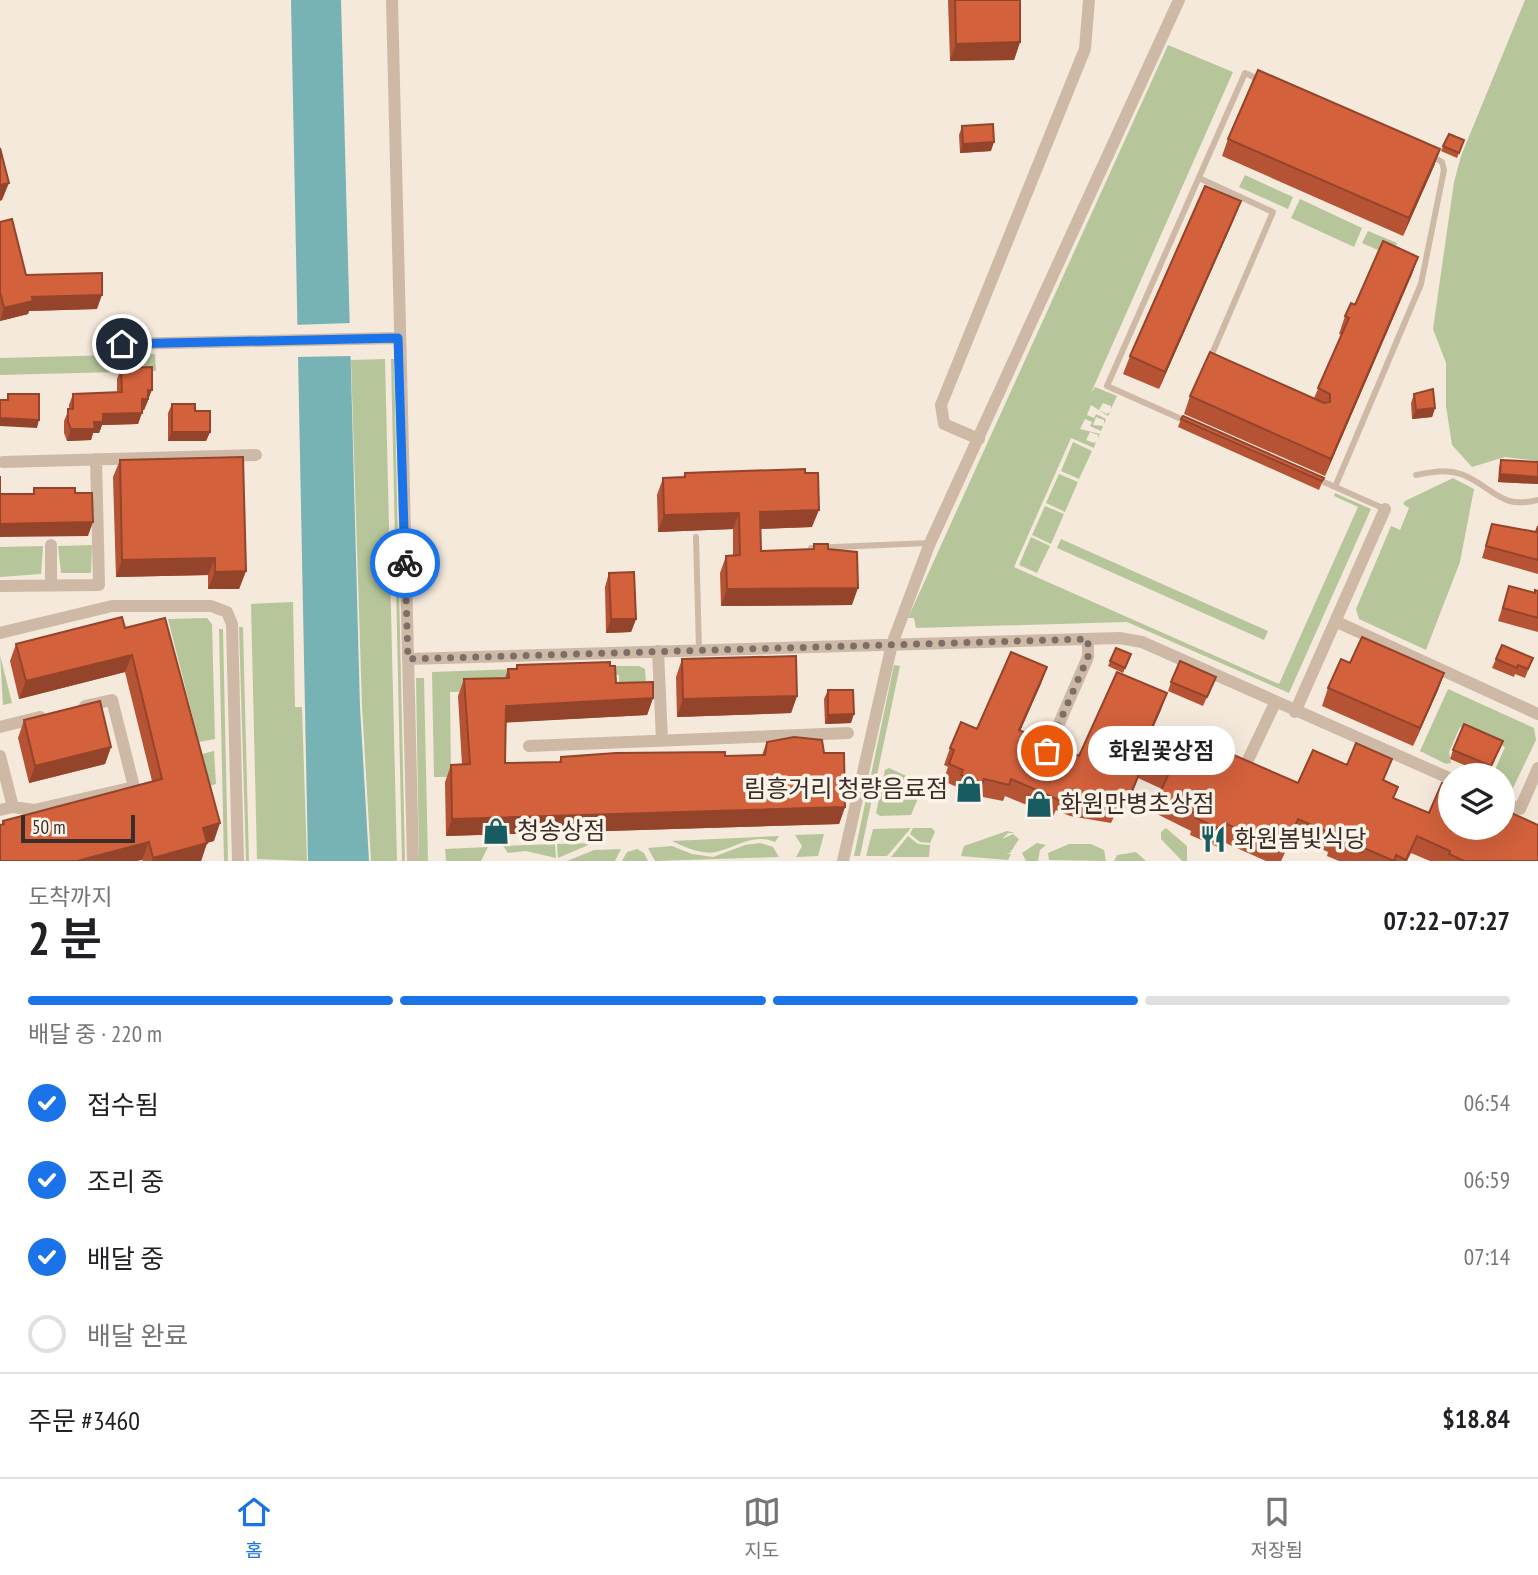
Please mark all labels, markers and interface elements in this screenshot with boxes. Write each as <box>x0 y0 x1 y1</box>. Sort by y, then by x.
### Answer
pin <box>92 314 152 374</box>
icon: home <box>103 325 141 363</box>
courier <box>370 528 440 598</box>
icon: bike <box>386 544 424 582</box>
pin <box>1017 721 1077 781</box>
callout: 화원꽃상점 <box>1089 726 1236 776</box>
icon: bag <box>1028 732 1066 770</box>
text: 화원꽃상점 <box>1109 736 1214 765</box>
map controls <box>1438 763 1515 840</box>
button: layers <box>1438 763 1515 840</box>
place label: 림흥거리 청량음료점 <box>744 773 948 804</box>
shop icon: 림흥거리 청량음료점 <box>954 774 984 804</box>
place label: 화원만병초상점 <box>1060 788 1215 819</box>
shop icon: 화원만병초상점 <box>1024 789 1054 819</box>
scale bar <box>21 812 135 844</box>
text: 50 m <box>32 815 66 839</box>
place label: 청송상점 <box>517 815 605 846</box>
shop icon: 청송상점 <box>481 816 511 846</box>
place label: 화원봄빛식당 <box>1234 823 1366 854</box>
restaurant icon: 화원봄빛식당 <box>1198 824 1228 854</box>
text: 도착까지 <box>28 882 113 911</box>
text: 07:22–07:27 <box>1383 904 1510 937</box>
text: 2 분 <box>28 908 102 968</box>
text: 배달 중 · 220 m <box>28 1019 162 1048</box>
icon: check <box>28 1084 66 1122</box>
text: 접수됨 <box>87 1088 159 1121</box>
text: 06:54 <box>1464 1088 1510 1117</box>
icon: check <box>28 1161 66 1199</box>
text: 조리 중 <box>87 1165 164 1198</box>
text: 06:59 <box>1464 1165 1510 1194</box>
icon: check <box>28 1238 66 1276</box>
text: 배달 중 <box>87 1242 164 1275</box>
text: 07:14 <box>1464 1242 1510 1271</box>
text: 배달 완료 <box>87 1319 188 1352</box>
text: $18.84 <box>1442 1402 1510 1435</box>
text: 주문 #3460 <box>28 1404 140 1437</box>
tab: 홈 <box>235 1493 273 1562</box>
tab: 지도 <box>743 1493 781 1562</box>
tab: 저장됨 <box>1251 1493 1303 1562</box>

